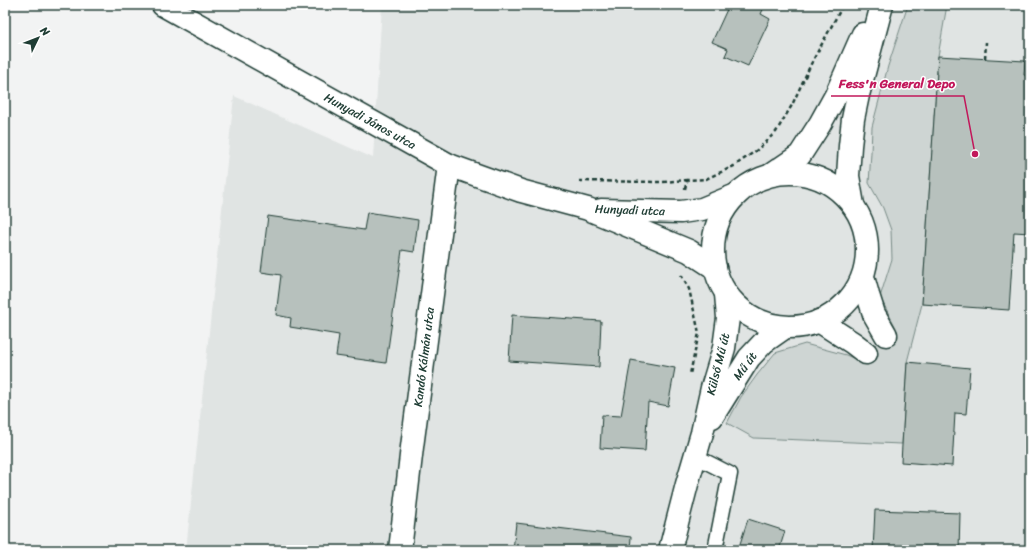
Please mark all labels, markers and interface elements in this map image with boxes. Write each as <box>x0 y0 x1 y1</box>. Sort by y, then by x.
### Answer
north arrow <box>18 18 58 58</box>
text: N <box>35 22 55 41</box>
callout: Fess'n General Depo <box>831 71 964 96</box>
text: Fess'n General Depo <box>838 72 956 95</box>
street label: Hunyadi János utca <box>320 87 420 155</box>
street label: Hunyadi utca <box>595 198 666 222</box>
street label: Kandó Kálmán utca <box>407 305 441 408</box>
street label: Külső Mű út <box>700 331 736 397</box>
street label: Mű út <box>727 347 763 385</box>

